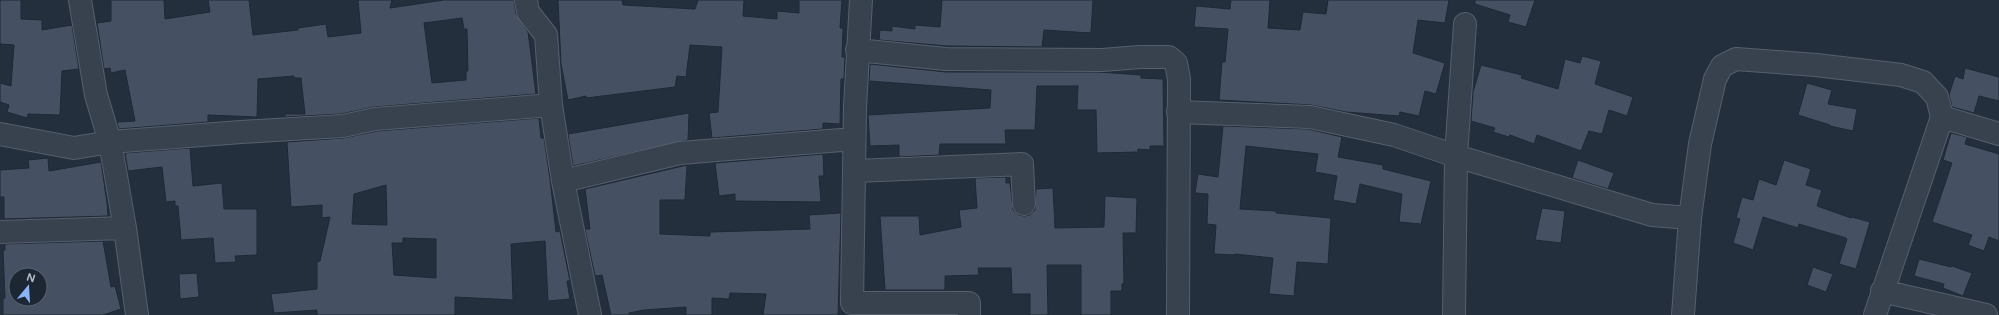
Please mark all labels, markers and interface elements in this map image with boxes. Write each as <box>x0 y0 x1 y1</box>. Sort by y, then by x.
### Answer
north arrow <box>8 267 48 307</box>
text: N <box>25 270 37 285</box>

